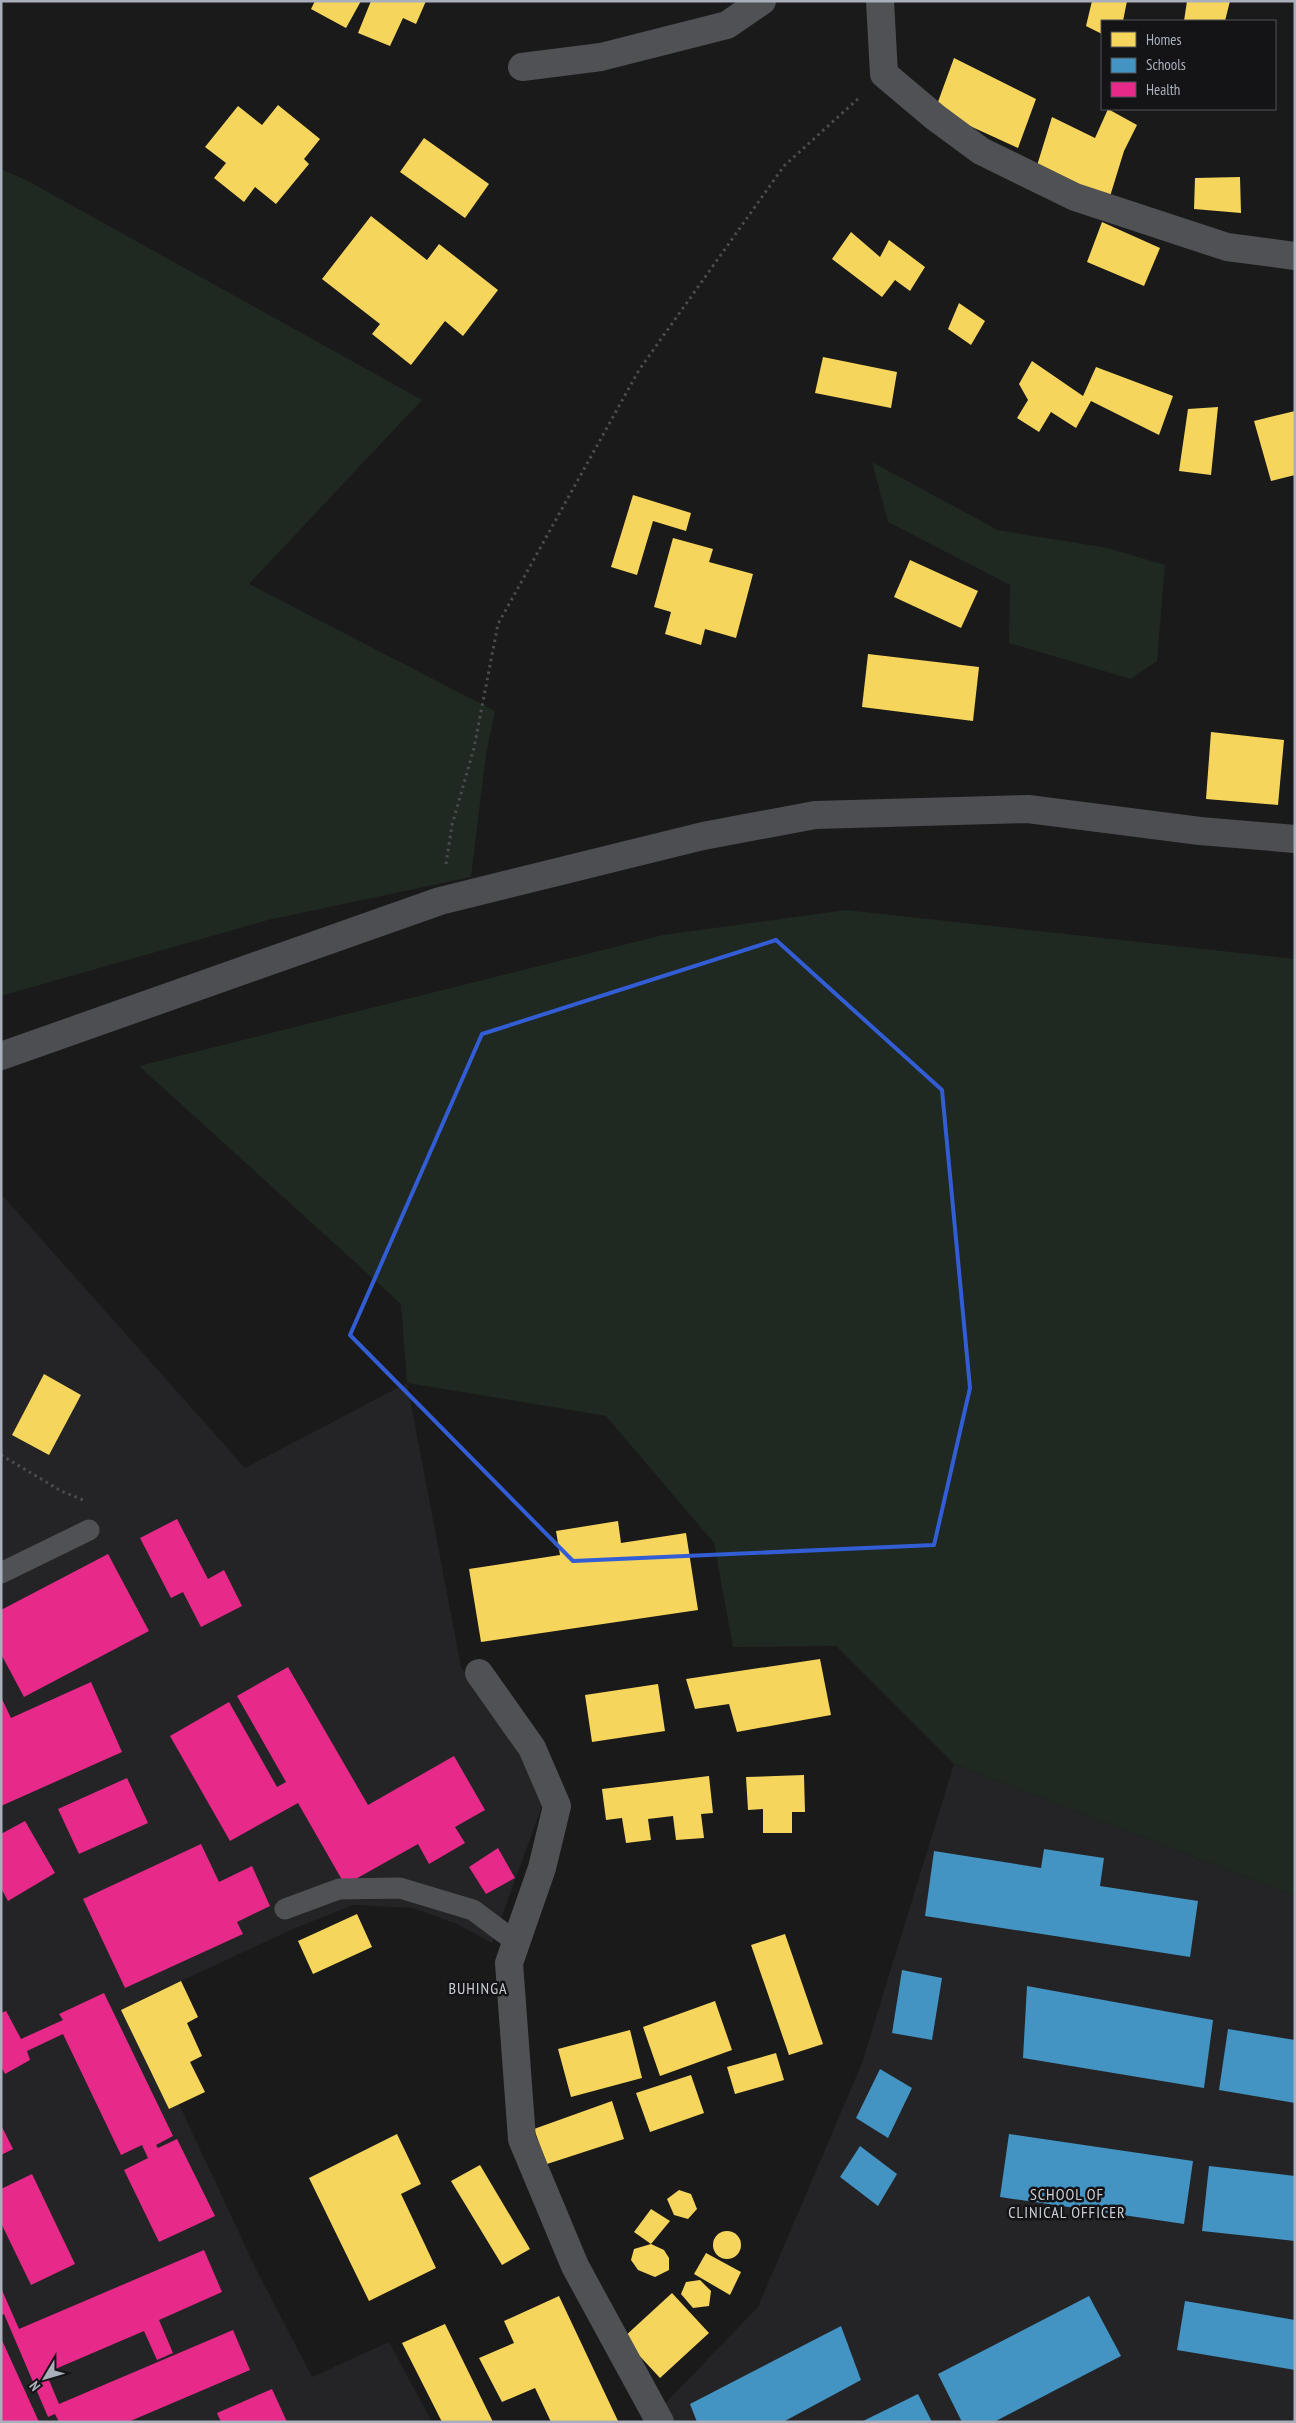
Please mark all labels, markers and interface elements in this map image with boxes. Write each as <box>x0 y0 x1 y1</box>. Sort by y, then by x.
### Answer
legend <box>1101 20 1276 110</box>
text: Homes <box>1146 30 1182 49</box>
text: Schools <box>1146 55 1186 74</box>
text: Health <box>1146 80 1180 99</box>
district label: BUHINGA <box>448 1978 508 1998</box>
district label: SCHOOL OF CLINICAL OFFICER <box>1008 2184 1126 2222</box>
north arrow <box>20 2353 70 2403</box>
text: N <box>25 2377 44 2395</box>

